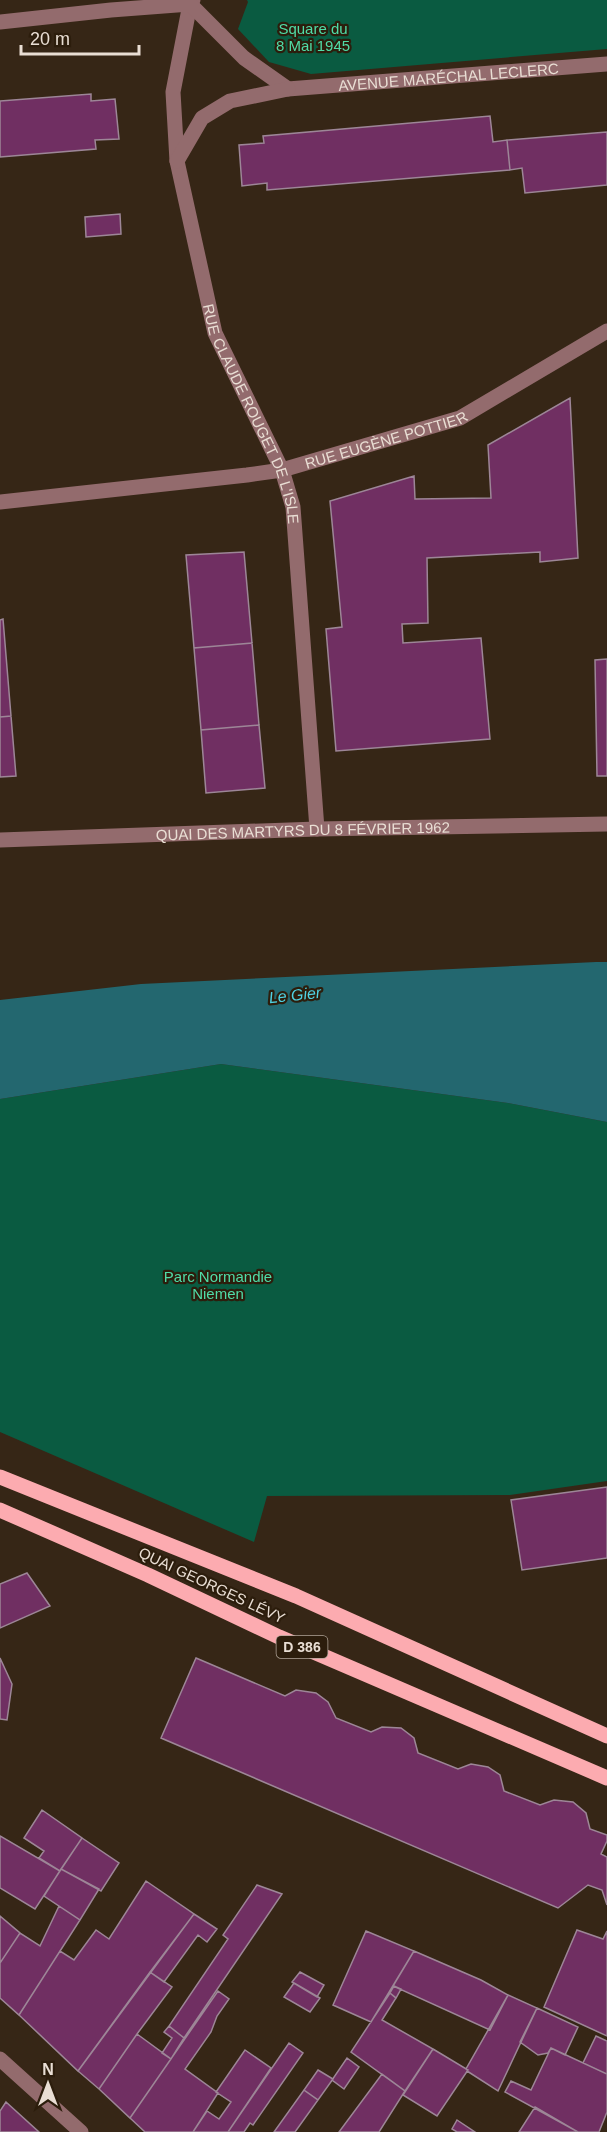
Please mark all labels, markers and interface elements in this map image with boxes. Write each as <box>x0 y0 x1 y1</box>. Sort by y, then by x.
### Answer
scale bar <box>21 18 140 56</box>
park label: Square du 8 Mai 1945 <box>276 20 350 54</box>
text: 20 m <box>30 29 70 49</box>
street label: AVENUE MARÉCHAL LECLERC <box>338 59 559 94</box>
street label: RUE CLAUDE ROUGET DE L'ISLE <box>200 302 303 525</box>
street label: RUE EUGÈNE POTTIER <box>303 407 470 471</box>
street label: QUAI DES MARTYRS DU 8 FÉVRIER 1962 <box>156 818 450 843</box>
water label: Le Gier <box>268 984 323 1006</box>
park label: Parc Normandie Niemen <box>164 1268 272 1302</box>
street label: QUAI GEORGES LÉVY <box>136 1544 288 1626</box>
road number: D 386 <box>276 1636 328 1658</box>
north arrow <box>18 2054 78 2114</box>
text: N <box>42 2061 54 2078</box>

